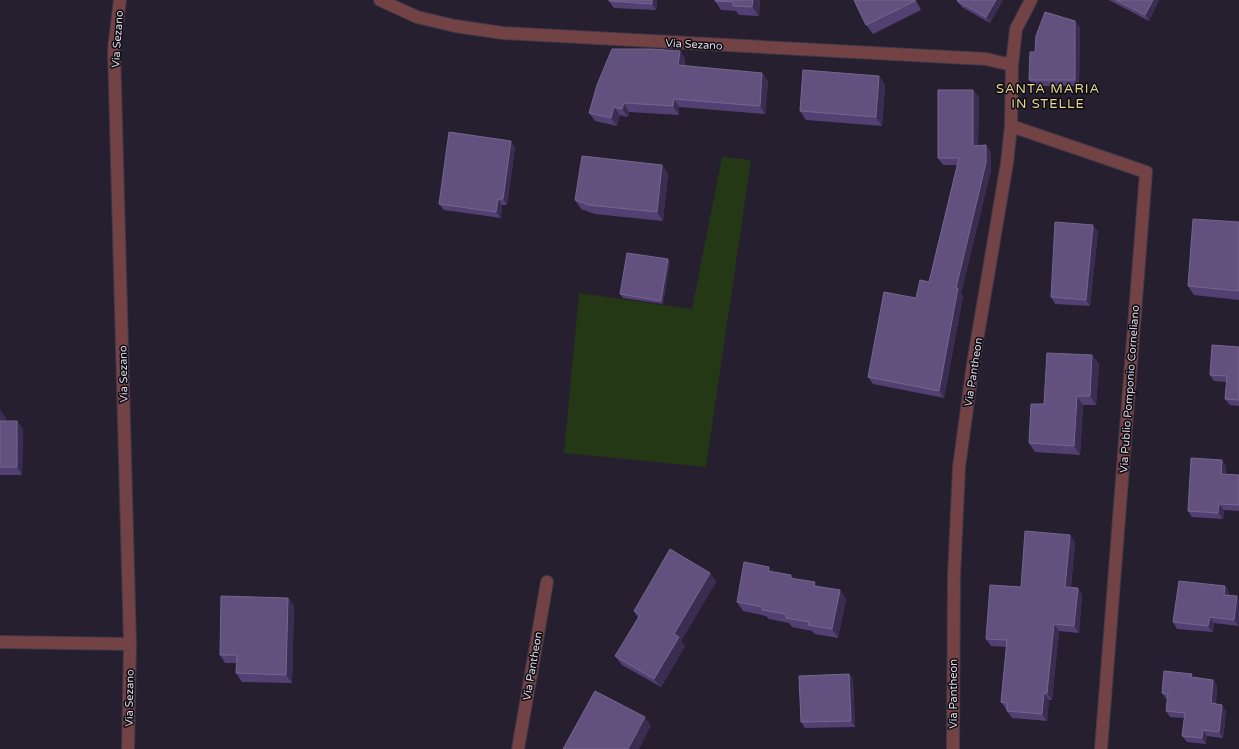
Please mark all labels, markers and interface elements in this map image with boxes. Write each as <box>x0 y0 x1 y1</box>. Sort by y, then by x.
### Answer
street label: Via Sezano <box>109 10 126 68</box>
street label: Via Sezano <box>665 37 723 53</box>
district label: SANTA MARIA IN STELLE <box>996 81 1100 112</box>
street label: Via Publio Pomponio Corneliano <box>1117 304 1142 473</box>
street label: Via Pantheon <box>962 337 985 408</box>
street label: Via Sezano <box>116 345 130 403</box>
street label: Via Pantheon <box>520 631 545 702</box>
street label: Via Pantheon <box>947 659 960 729</box>
street label: Via Sezano <box>123 669 137 727</box>

